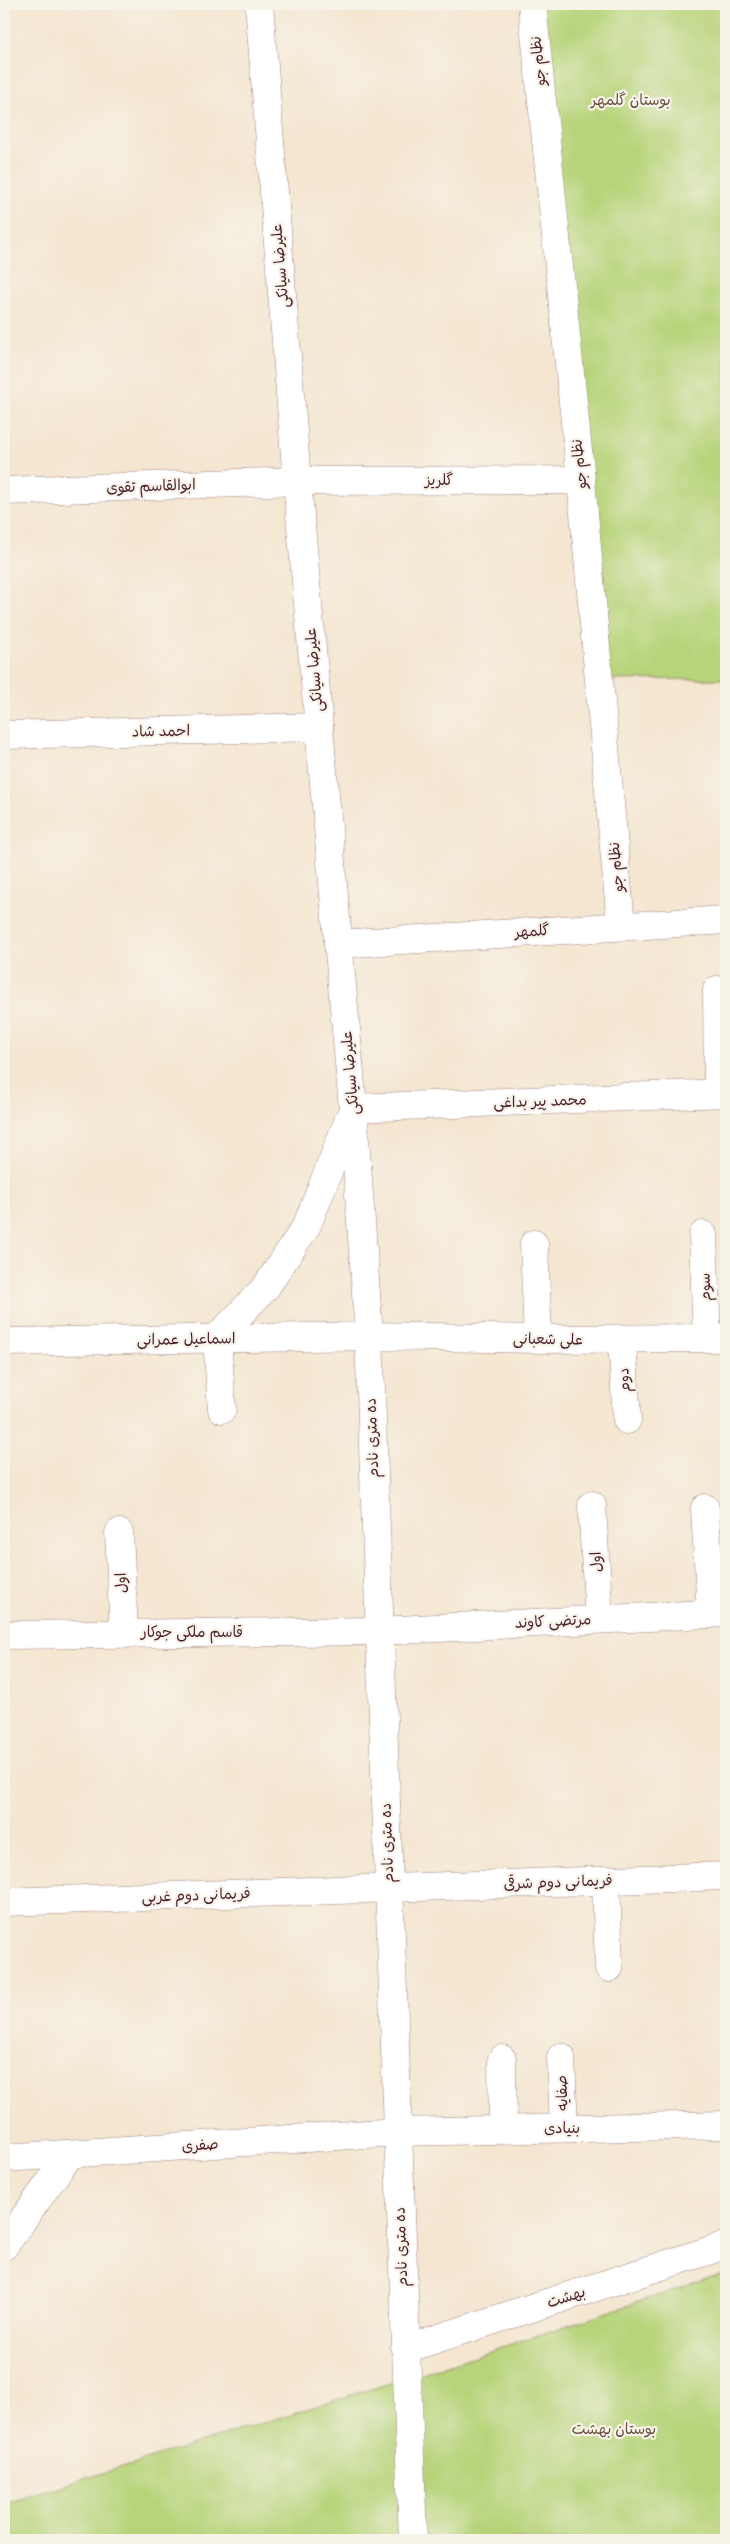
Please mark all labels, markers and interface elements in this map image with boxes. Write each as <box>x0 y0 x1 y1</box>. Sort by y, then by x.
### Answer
street label: نظام جو <box>522 35 554 88</box>
park label: بوستان گلمهر <box>589 87 671 113</box>
street label: علیرضا سیانکی <box>263 223 297 309</box>
street label: نظام جو <box>563 438 595 491</box>
street label: گلریز <box>423 467 453 493</box>
street label: ابوالقاسم تقوی <box>106 471 196 501</box>
street label: علیرضا سیانکی <box>297 627 331 713</box>
street label: احمد شاد <box>132 717 190 745</box>
street label: نظام جو <box>601 841 631 894</box>
street label: گلمهر <box>512 917 550 945</box>
street label: علیرضا سیانکی <box>333 1030 367 1116</box>
street label: محمد پیر بداغی <box>493 1086 587 1116</box>
street label: سوم <box>692 1272 718 1302</box>
street label: اسماعیل عمرانی <box>136 1325 236 1353</box>
street label: علی شعبانی <box>513 1325 583 1353</box>
street label: دوم <box>610 1367 638 1393</box>
street label: ده متری نادم <box>358 1398 386 1478</box>
street label: اول <box>582 1551 610 1573</box>
street label: اول <box>107 1572 135 1594</box>
street label: مرتضی کاوند <box>514 1606 592 1636</box>
street label: قاسم ملکی جوکار <box>140 1619 243 1645</box>
street label: ده متری نادم <box>373 1803 401 1883</box>
street label: فریمانی دوم شرقی <box>503 1867 613 1897</box>
street label: فریمانی دوم غربی <box>141 1880 251 1910</box>
street label: صفایه <box>548 2075 576 2111</box>
street label: بنیادی <box>544 2115 580 2141</box>
street label: صفری <box>181 2131 219 2159</box>
street label: ده متری نادم <box>387 2207 415 2287</box>
street label: بهشت <box>543 2279 589 2315</box>
park label: بوستان بهشت <box>572 2416 656 2442</box>

